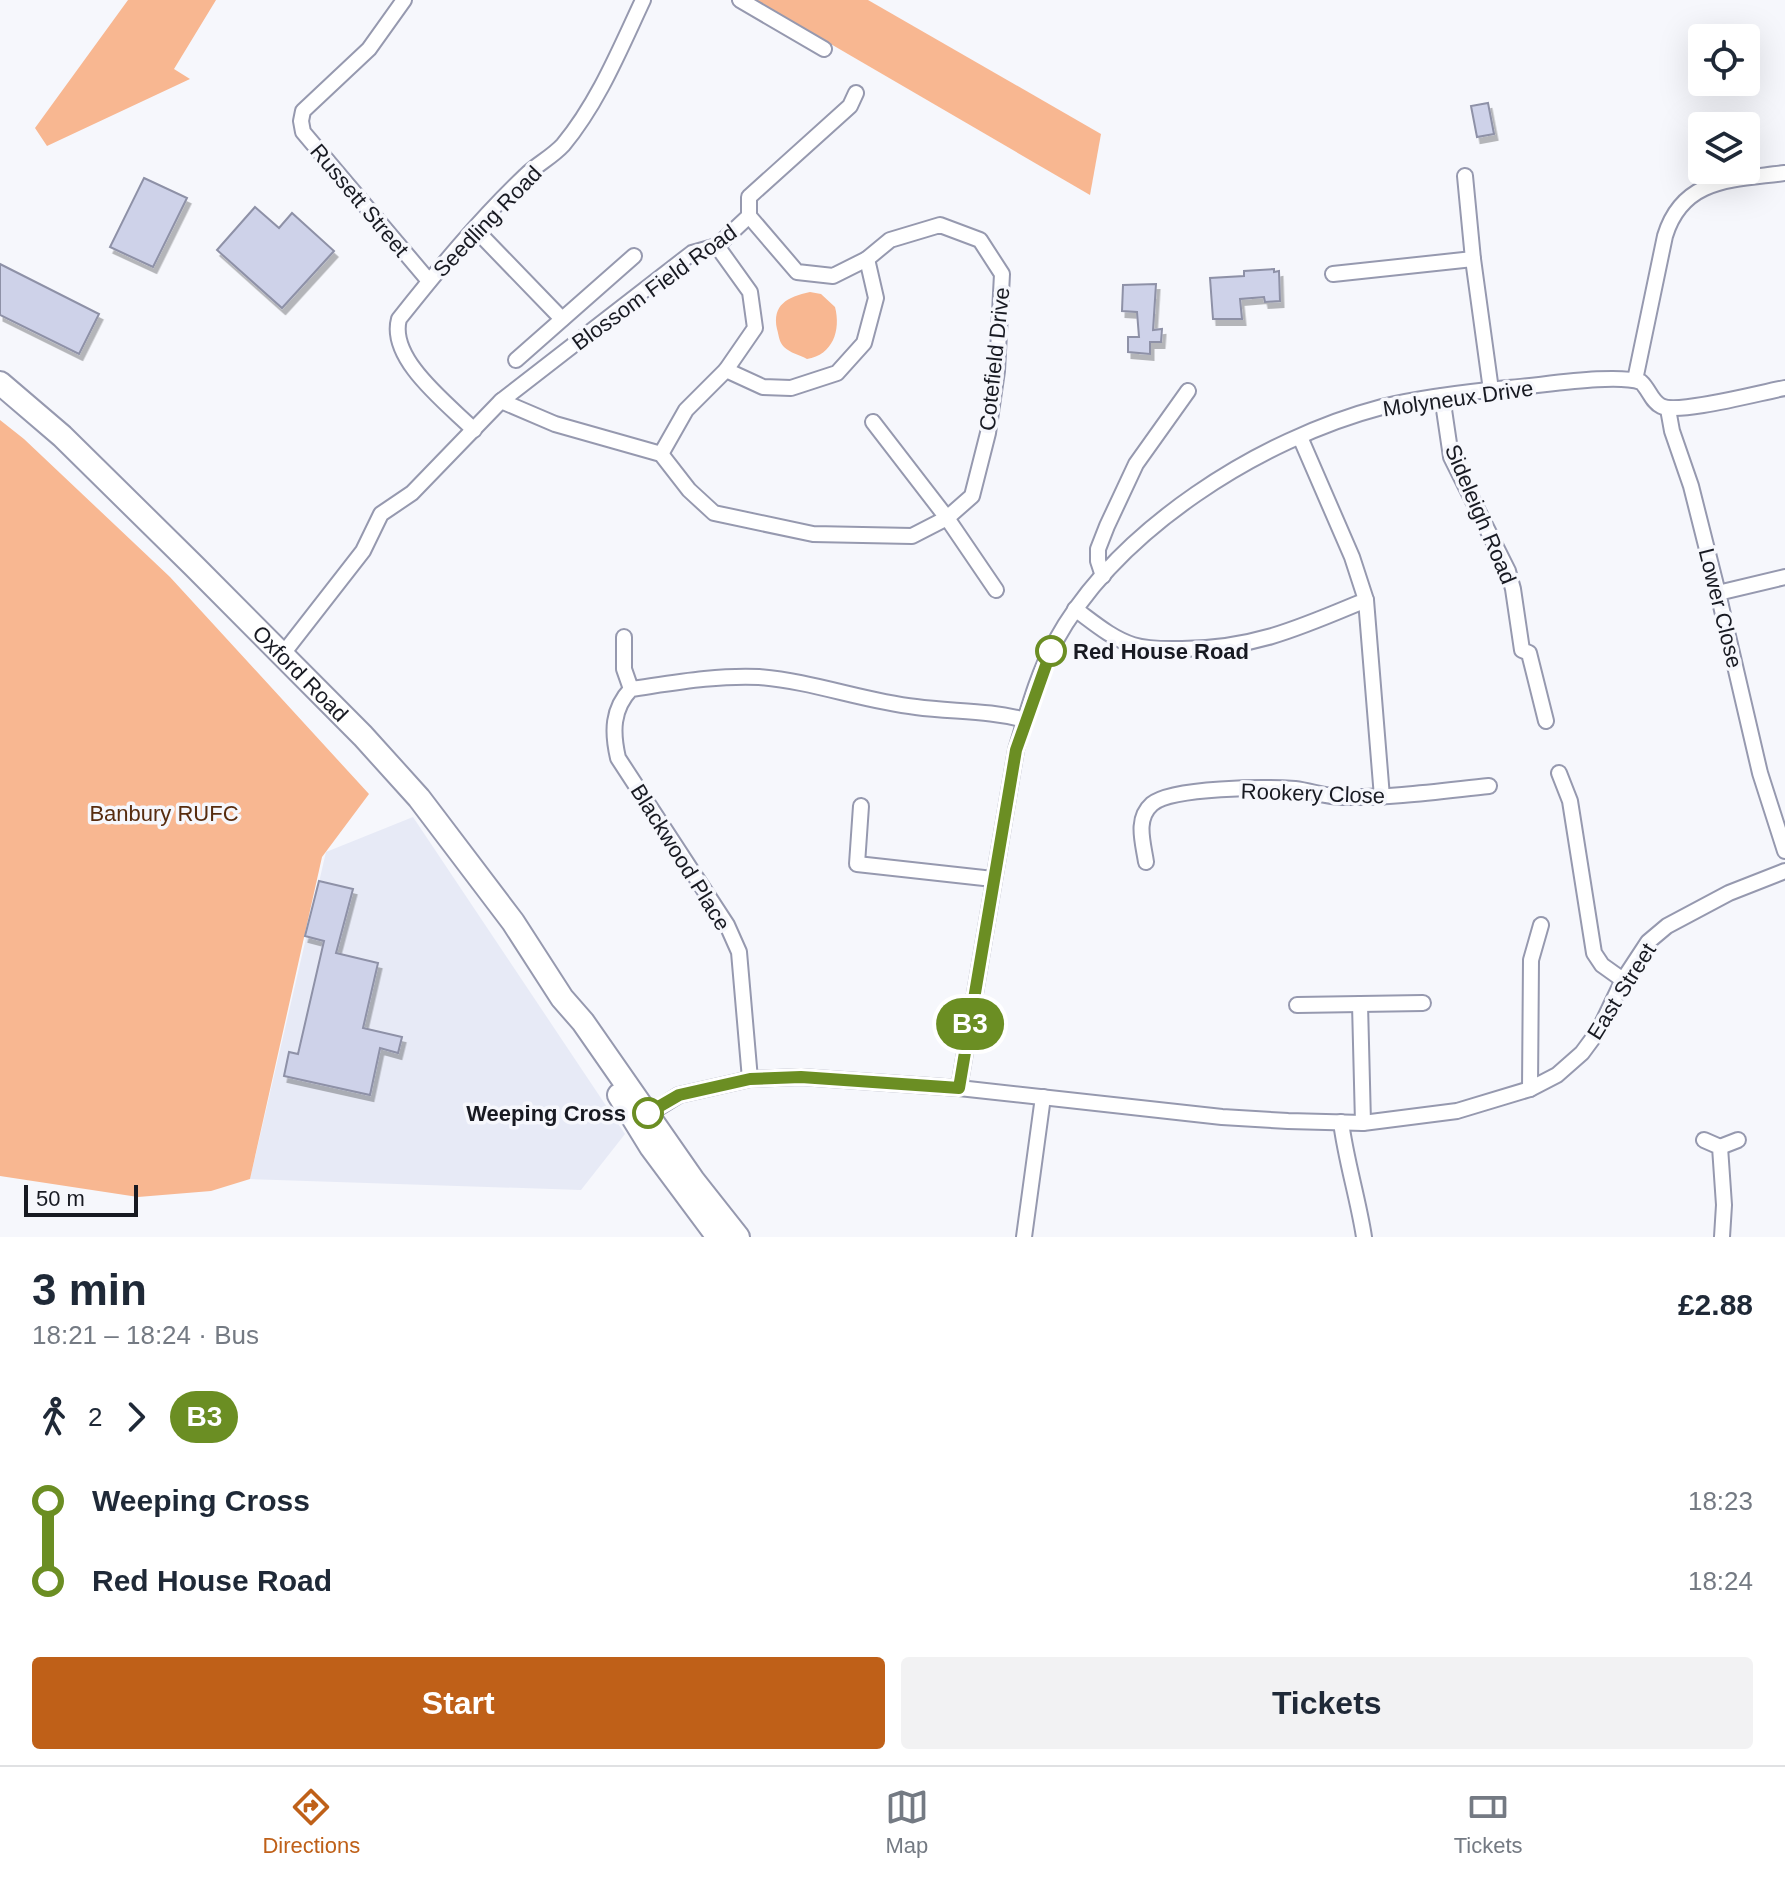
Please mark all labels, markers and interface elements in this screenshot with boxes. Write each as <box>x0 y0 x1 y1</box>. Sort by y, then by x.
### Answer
map controls <box>1688 24 1760 184</box>
button: locate <box>1688 24 1760 96</box>
button: layers <box>1688 112 1760 184</box>
street label: Russett Street <box>305 139 414 262</box>
street label: Seedling Road <box>428 161 546 282</box>
street label: Blossom Field Road <box>567 219 741 355</box>
street label: Cotefield Drive <box>975 286 1014 432</box>
street label: Molyneux Drive <box>1381 376 1535 421</box>
street label: Sideleigh Road <box>1440 441 1521 588</box>
street label: Lower Close <box>1694 546 1747 670</box>
street label: Oxford Road <box>247 620 353 727</box>
marker: Red House Road <box>1036 636 1066 666</box>
place label: Red House Road <box>1073 639 1249 664</box>
street label: Rookery Close <box>1240 778 1386 809</box>
street label: Blackwood Place <box>626 780 736 935</box>
park label: Banbury RUFC <box>89 801 239 826</box>
street label: East Street <box>1582 938 1661 1044</box>
line badge: B3 <box>934 998 1006 1050</box>
text: B3 <box>952 1008 988 1039</box>
marker: Weeping Cross <box>633 1098 663 1128</box>
place label: Weeping Cross <box>466 1101 626 1126</box>
scale bar <box>24 1181 138 1217</box>
text: 50 m <box>36 1186 85 1211</box>
text: 3 min <box>32 1265 147 1314</box>
text: £2.88 <box>1678 1288 1753 1321</box>
text: 18:21 – 18:24 · Bus <box>32 1320 259 1350</box>
icon: walk <box>32 1395 76 1439</box>
icon: forward <box>114 1395 158 1439</box>
text: B3 <box>186 1401 222 1432</box>
text: 2 <box>88 1402 102 1432</box>
text: Weeping Cross <box>92 1484 310 1517</box>
text: 18:23 <box>1688 1486 1753 1516</box>
text: Red House Road <box>92 1564 332 1597</box>
text: 18:24 <box>1688 1566 1753 1596</box>
button: Start <box>32 1657 885 1749</box>
button: Tickets <box>901 1657 1753 1749</box>
tab: Directions <box>262 1785 360 1859</box>
tab: Map <box>885 1785 929 1859</box>
tab: Tickets <box>1454 1785 1523 1859</box>

